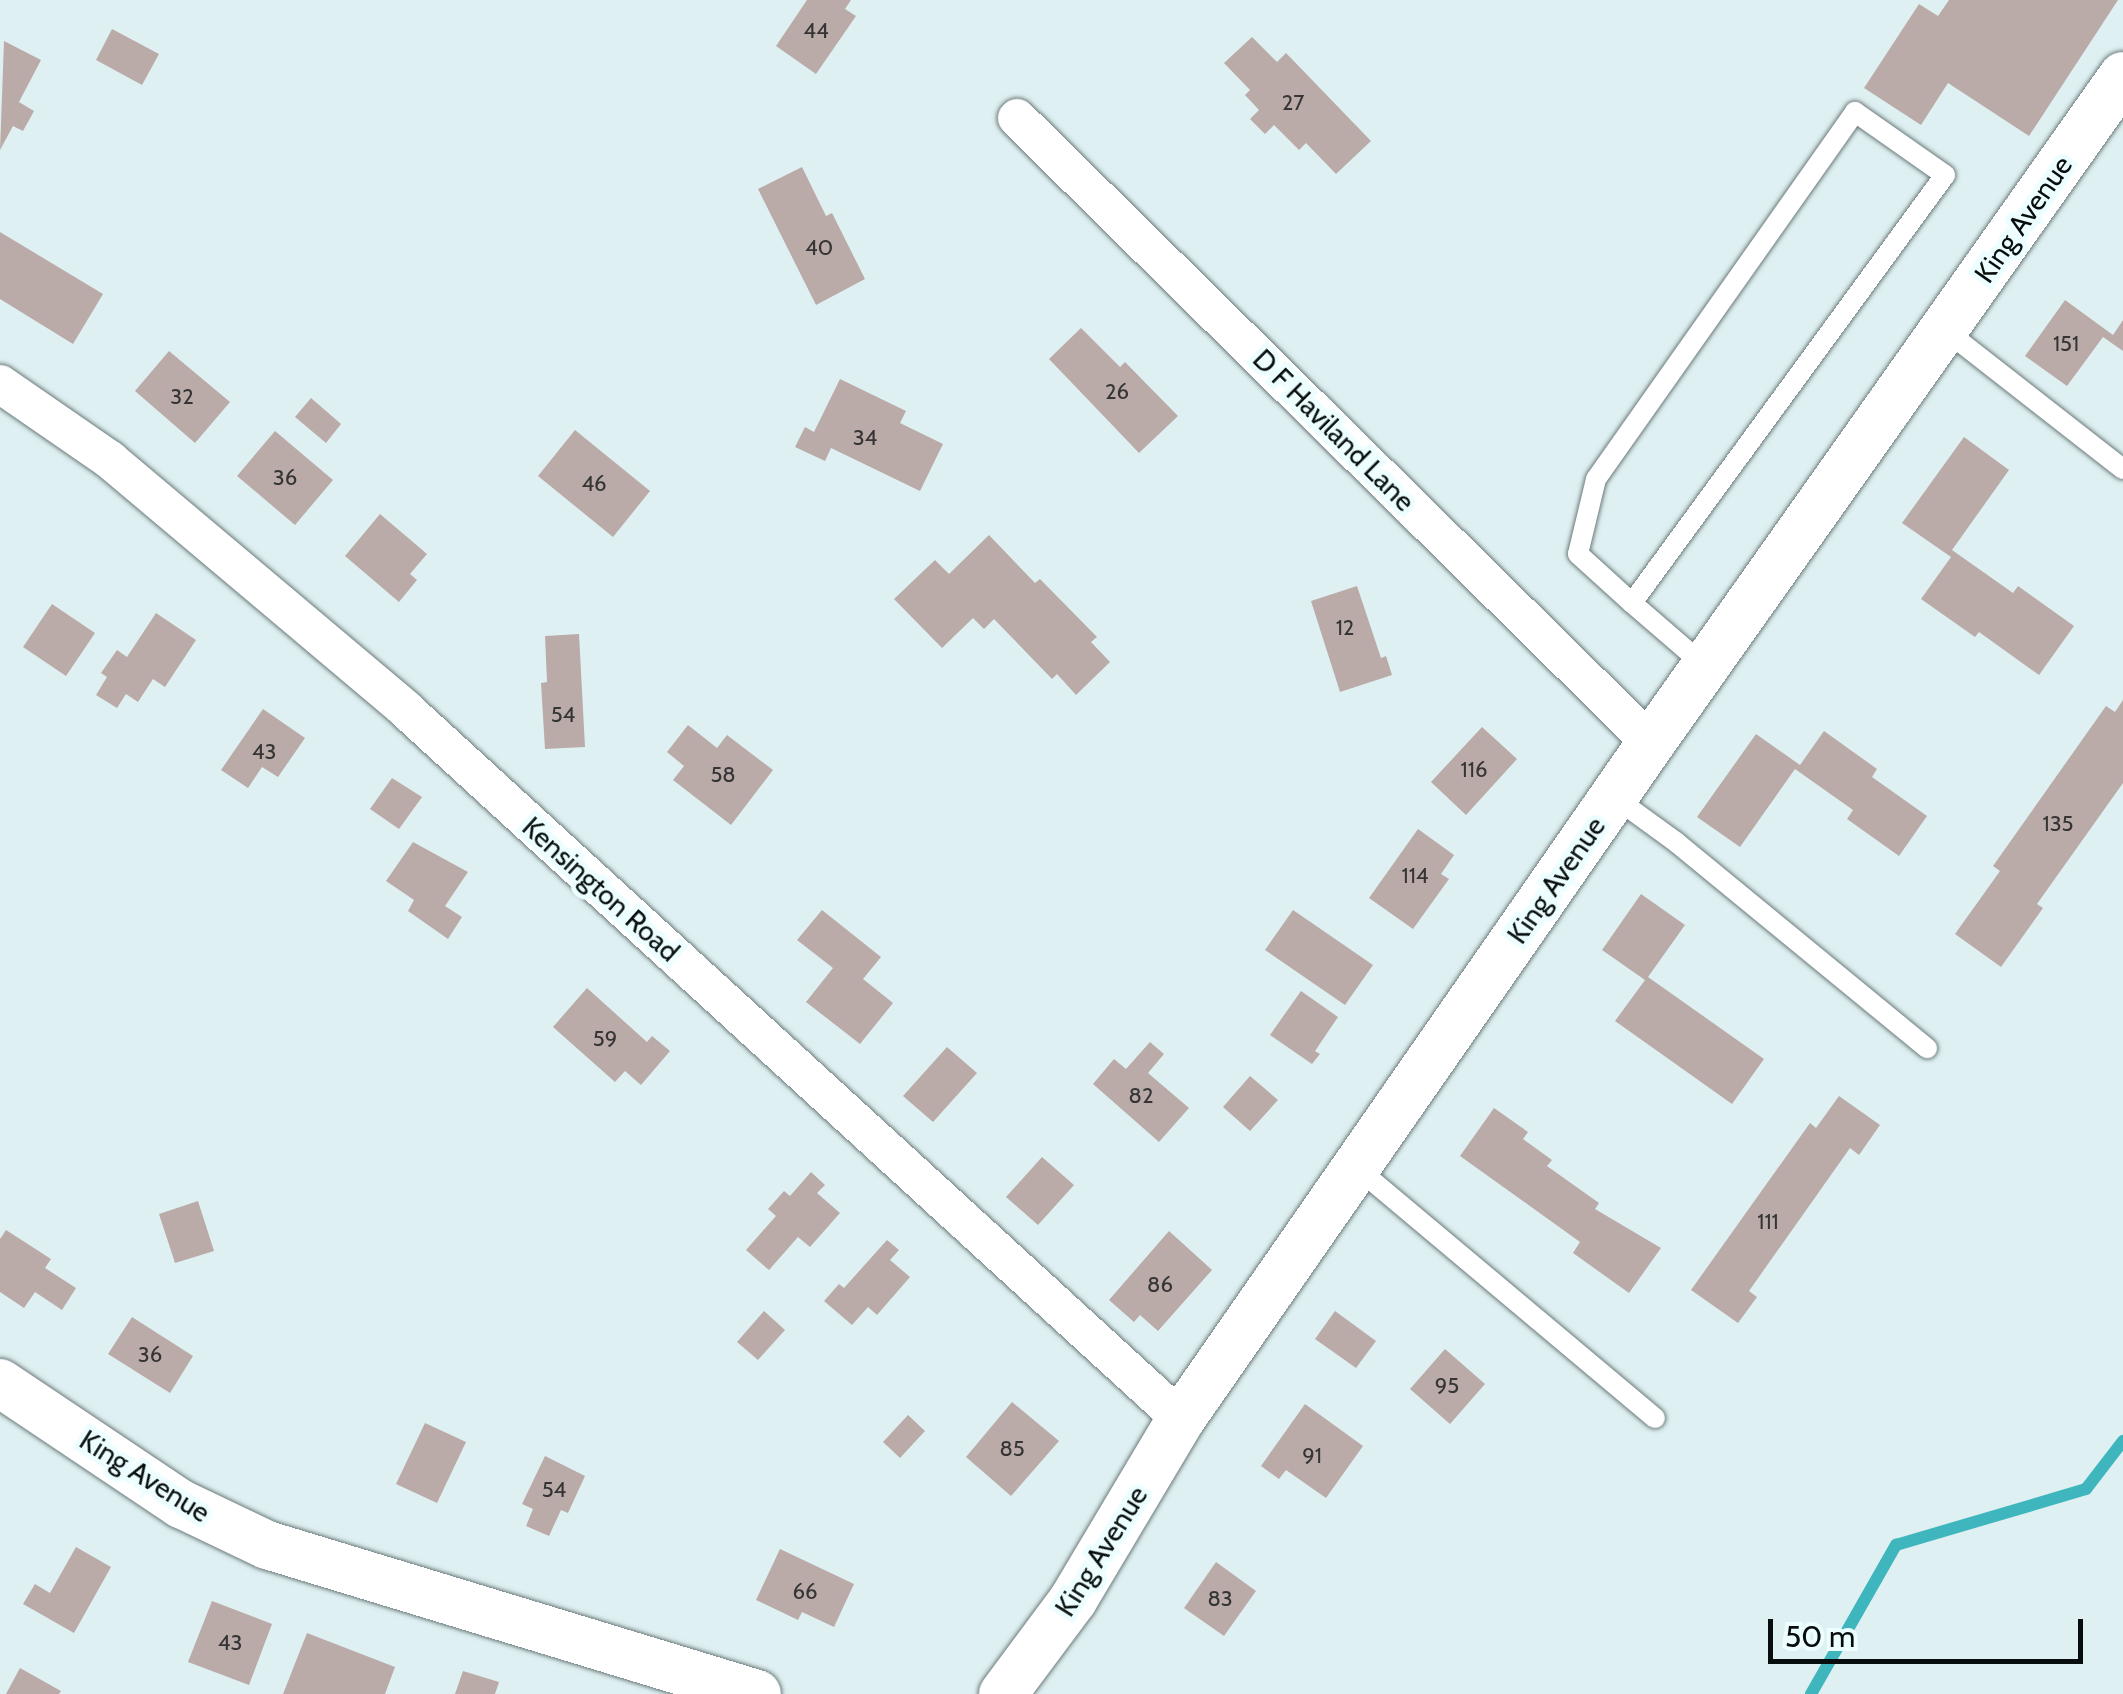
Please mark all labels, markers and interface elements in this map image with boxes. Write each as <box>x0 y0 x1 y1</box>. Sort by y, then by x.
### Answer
house number: 44 <box>803 18 829 44</box>
house number: 27 <box>1282 90 1304 116</box>
street label: King Avenue <box>1967 149 2079 289</box>
house number: 40 <box>805 235 833 261</box>
house number: 151 <box>2053 331 2079 357</box>
street label: D F Haviland Lane <box>1246 342 1422 518</box>
house number: 26 <box>1105 379 1129 405</box>
house number: 32 <box>170 384 194 410</box>
house number: 34 <box>853 425 877 451</box>
house number: 36 <box>273 465 297 491</box>
house number: 46 <box>581 471 607 497</box>
house number: 12 <box>1336 615 1354 641</box>
house number: 54 <box>551 702 575 728</box>
house number: 43 <box>252 739 276 765</box>
house number: 116 <box>1461 757 1487 783</box>
house number: 58 <box>710 762 736 788</box>
street label: Kensington Road <box>516 810 686 968</box>
street label: King Avenue <box>1500 810 1612 950</box>
house number: 135 <box>2043 811 2073 837</box>
house number: 114 <box>1401 863 1429 889</box>
house number: 59 <box>593 1026 617 1052</box>
house number: 82 <box>1129 1083 1153 1109</box>
house number: 111 <box>1757 1209 1779 1235</box>
house number: 86 <box>1147 1272 1173 1298</box>
house number: 36 <box>138 1342 162 1368</box>
house number: 95 <box>1435 1373 1459 1399</box>
street label: King Avenue <box>74 1423 216 1529</box>
house number: 85 <box>999 1436 1025 1462</box>
house number: 91 <box>1302 1443 1322 1469</box>
house number: 54 <box>542 1477 566 1503</box>
street label: King Avenue <box>1048 1480 1154 1622</box>
house number: 66 <box>793 1579 817 1605</box>
house number: 83 <box>1207 1586 1233 1612</box>
scale bar <box>1773 1599 2088 1661</box>
text: 50 m <box>1785 1618 1855 1655</box>
house number: 43 <box>218 1630 242 1656</box>

